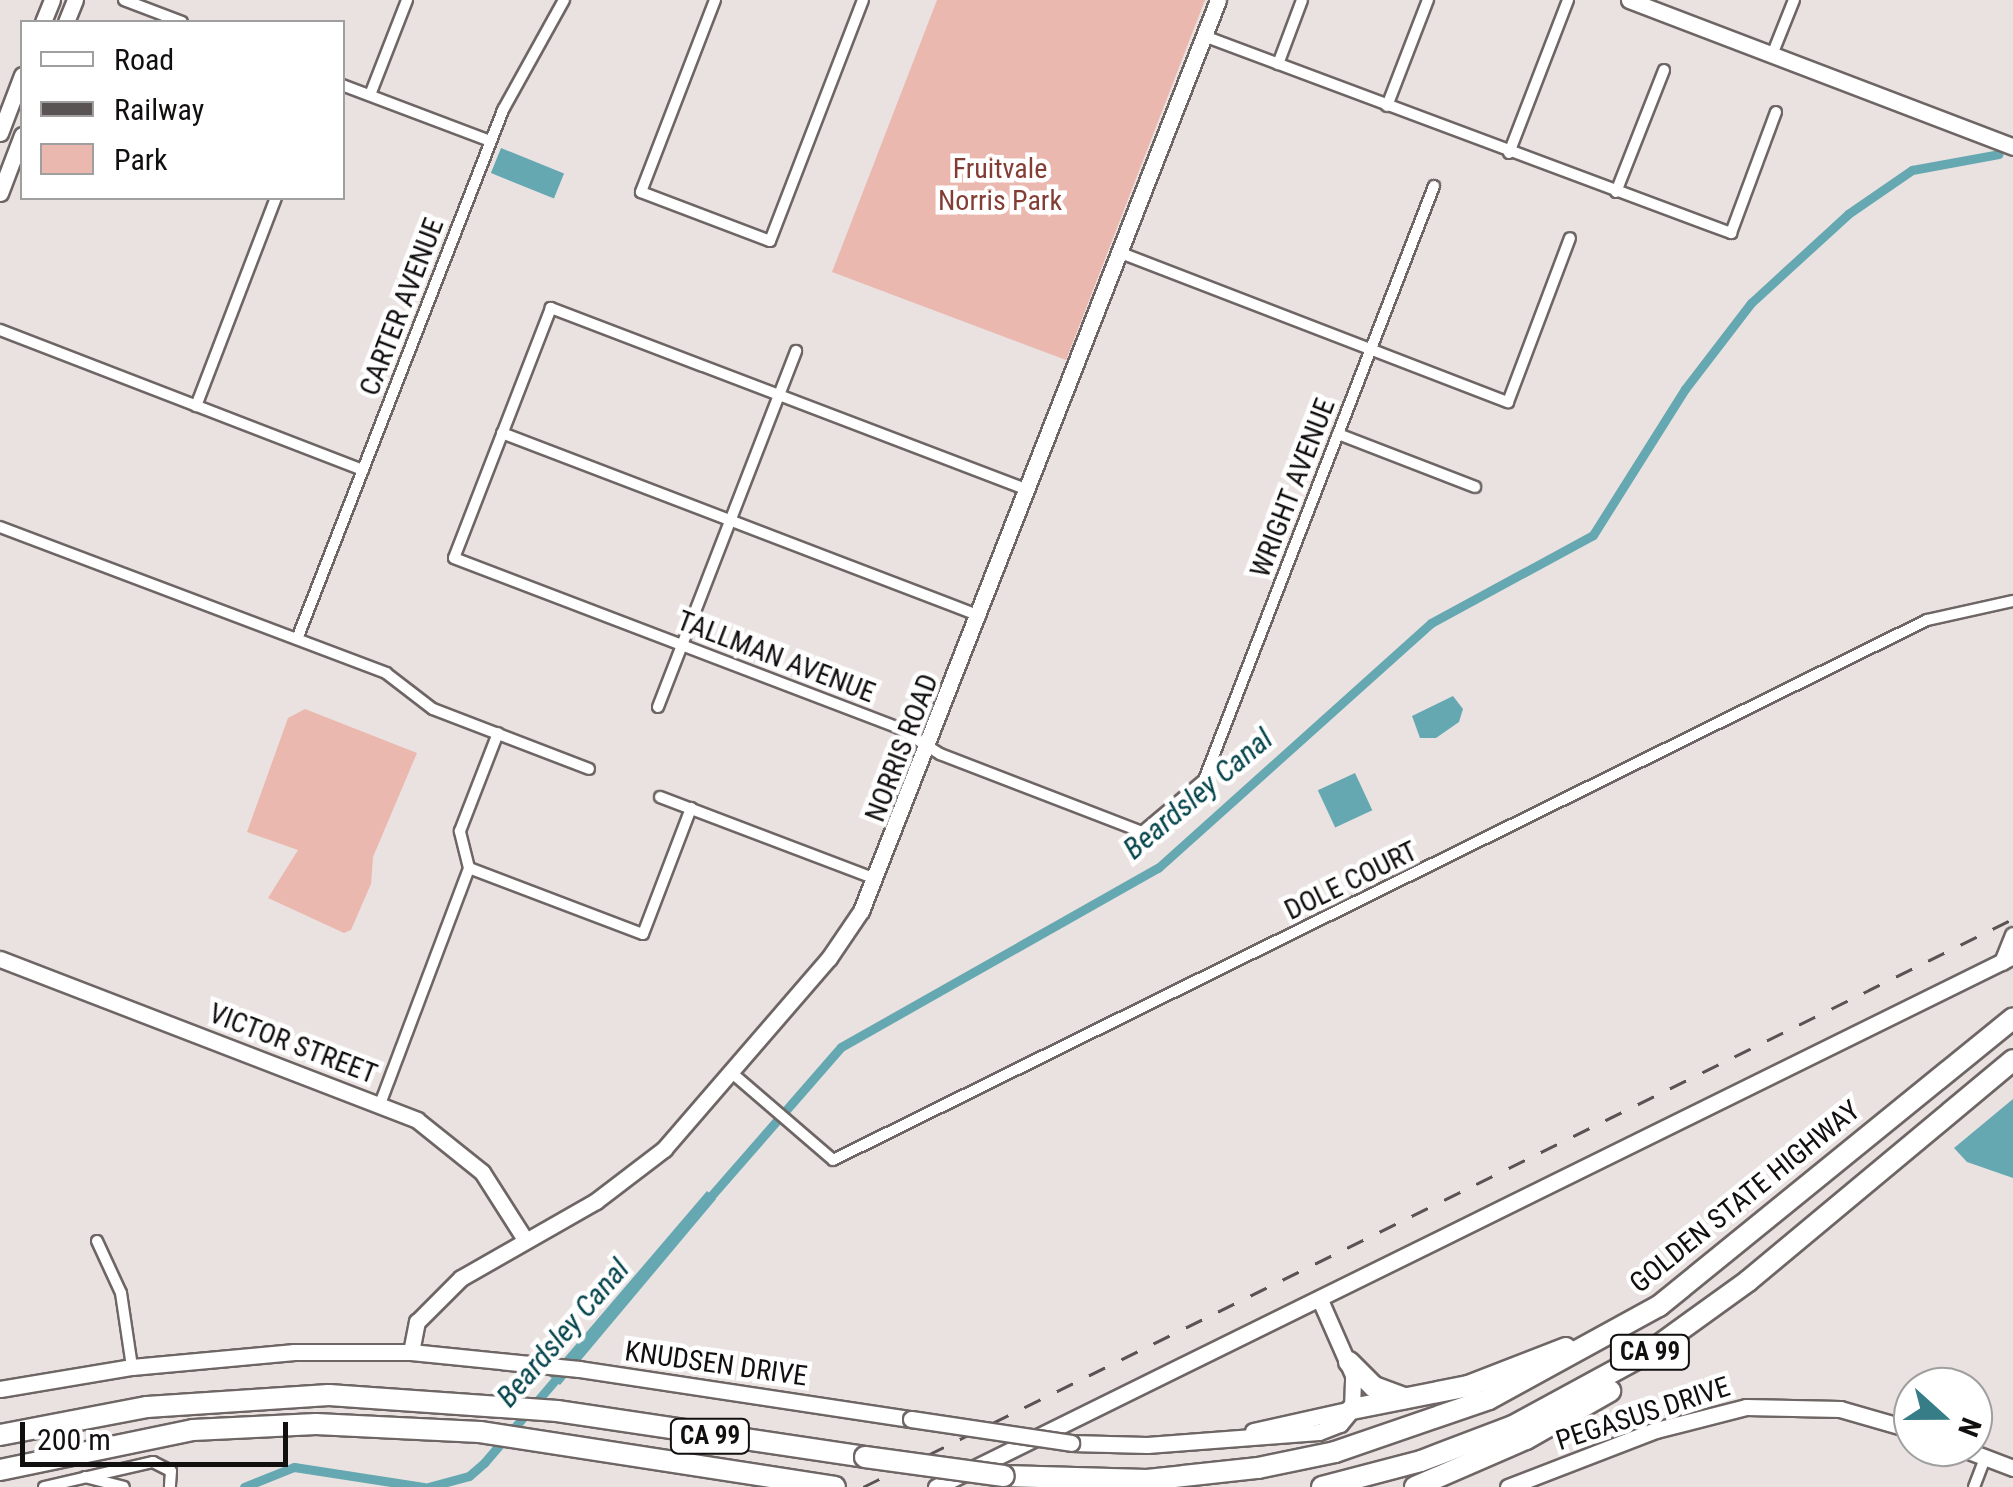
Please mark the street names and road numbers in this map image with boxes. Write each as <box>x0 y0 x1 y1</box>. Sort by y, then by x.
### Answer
street label: CARTER AVENUE <box>353 214 451 400</box>
street label: WRIGHT AVENUE <box>1243 394 1343 582</box>
street label: TALLMAN AVENUE <box>672 604 880 710</box>
street label: NORRIS ROAD <box>858 669 946 827</box>
street label: DOLE COURT <box>1279 835 1423 927</box>
street label: VICTOR STREET <box>204 997 382 1091</box>
street label: GOLDEN STATE HIGHWAY <box>1623 1094 1867 1300</box>
road number: CA 99 <box>1608 1332 1692 1372</box>
street label: KNUDSEN DRIVE <box>623 1335 809 1393</box>
street label: PEGASUS DRIVE <box>1552 1370 1734 1458</box>
road number: CA 99 <box>668 1416 752 1456</box>

